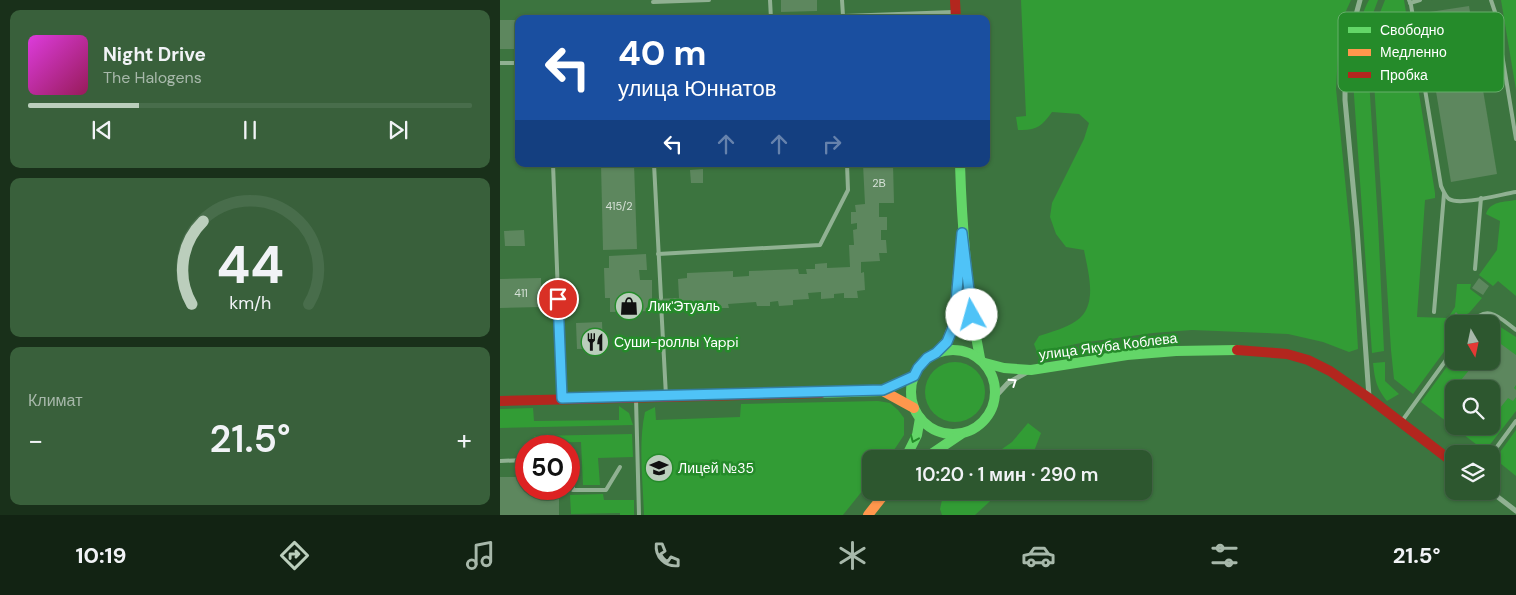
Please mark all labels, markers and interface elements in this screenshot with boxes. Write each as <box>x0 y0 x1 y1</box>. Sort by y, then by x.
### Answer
legend <box>1338 12 1504 92</box>
text: Свободно <box>1380 21 1445 39</box>
text: 40 m <box>618 30 707 76</box>
icon: left <box>535 35 600 100</box>
text: Night Drive <box>103 42 206 67</box>
text: Медленно <box>1380 43 1447 61</box>
text: Пробка <box>1380 66 1428 84</box>
text: The Halogens <box>103 67 202 88</box>
text: улица Юннатов <box>618 74 776 103</box>
icon: previous <box>88 116 116 144</box>
icon: pause <box>236 116 264 144</box>
icon: next <box>384 116 412 144</box>
icon: left <box>659 130 687 158</box>
icon: ahead <box>712 130 740 158</box>
icon: ahead <box>765 130 793 158</box>
icon: right <box>818 130 846 158</box>
house number: 2В <box>872 176 886 190</box>
house number: 415/2 <box>605 199 633 213</box>
text: 44 <box>216 231 284 299</box>
pin <box>537 278 579 320</box>
icon: arrive <box>544 285 572 313</box>
house number: 411 <box>514 286 528 300</box>
position arrow <box>945 288 997 340</box>
text: km/h <box>229 291 271 315</box>
shop icon: Лик'Этуаль <box>614 291 644 321</box>
place label: Лик'Этуаль <box>648 297 720 315</box>
north arrow <box>1445 315 1500 370</box>
map controls <box>1445 315 1500 500</box>
restaurant icon: Суши-роллы Yappi <box>580 327 610 357</box>
street label: улица Якуба Коблева <box>1038 329 1178 363</box>
place label: Суши-роллы Yappi <box>614 333 739 351</box>
one-way arrow <box>1007 378 1016 388</box>
button: search <box>1445 380 1500 435</box>
text: Климат <box>28 390 82 411</box>
text: 21.5° <box>209 414 291 464</box>
text: − <box>28 422 43 459</box>
text: + <box>457 422 472 459</box>
one-way arrow <box>910 434 920 443</box>
speed limit sign: 50 <box>515 435 580 500</box>
button: layers <box>1445 445 1500 500</box>
school or university icon: Лицей №35 <box>644 453 674 483</box>
place label: Лицей №35 <box>678 459 754 477</box>
text: 10:20 · 1 мин · 290 m <box>916 462 1098 487</box>
icon: directions <box>277 538 312 573</box>
icon: music <box>463 538 498 573</box>
icon: phone <box>649 538 684 573</box>
icon: climate <box>835 538 870 573</box>
icon: car <box>1021 538 1056 573</box>
icon: filters <box>1207 538 1242 573</box>
text: 10:19 <box>75 541 127 570</box>
text: 21.5° <box>1393 541 1441 570</box>

